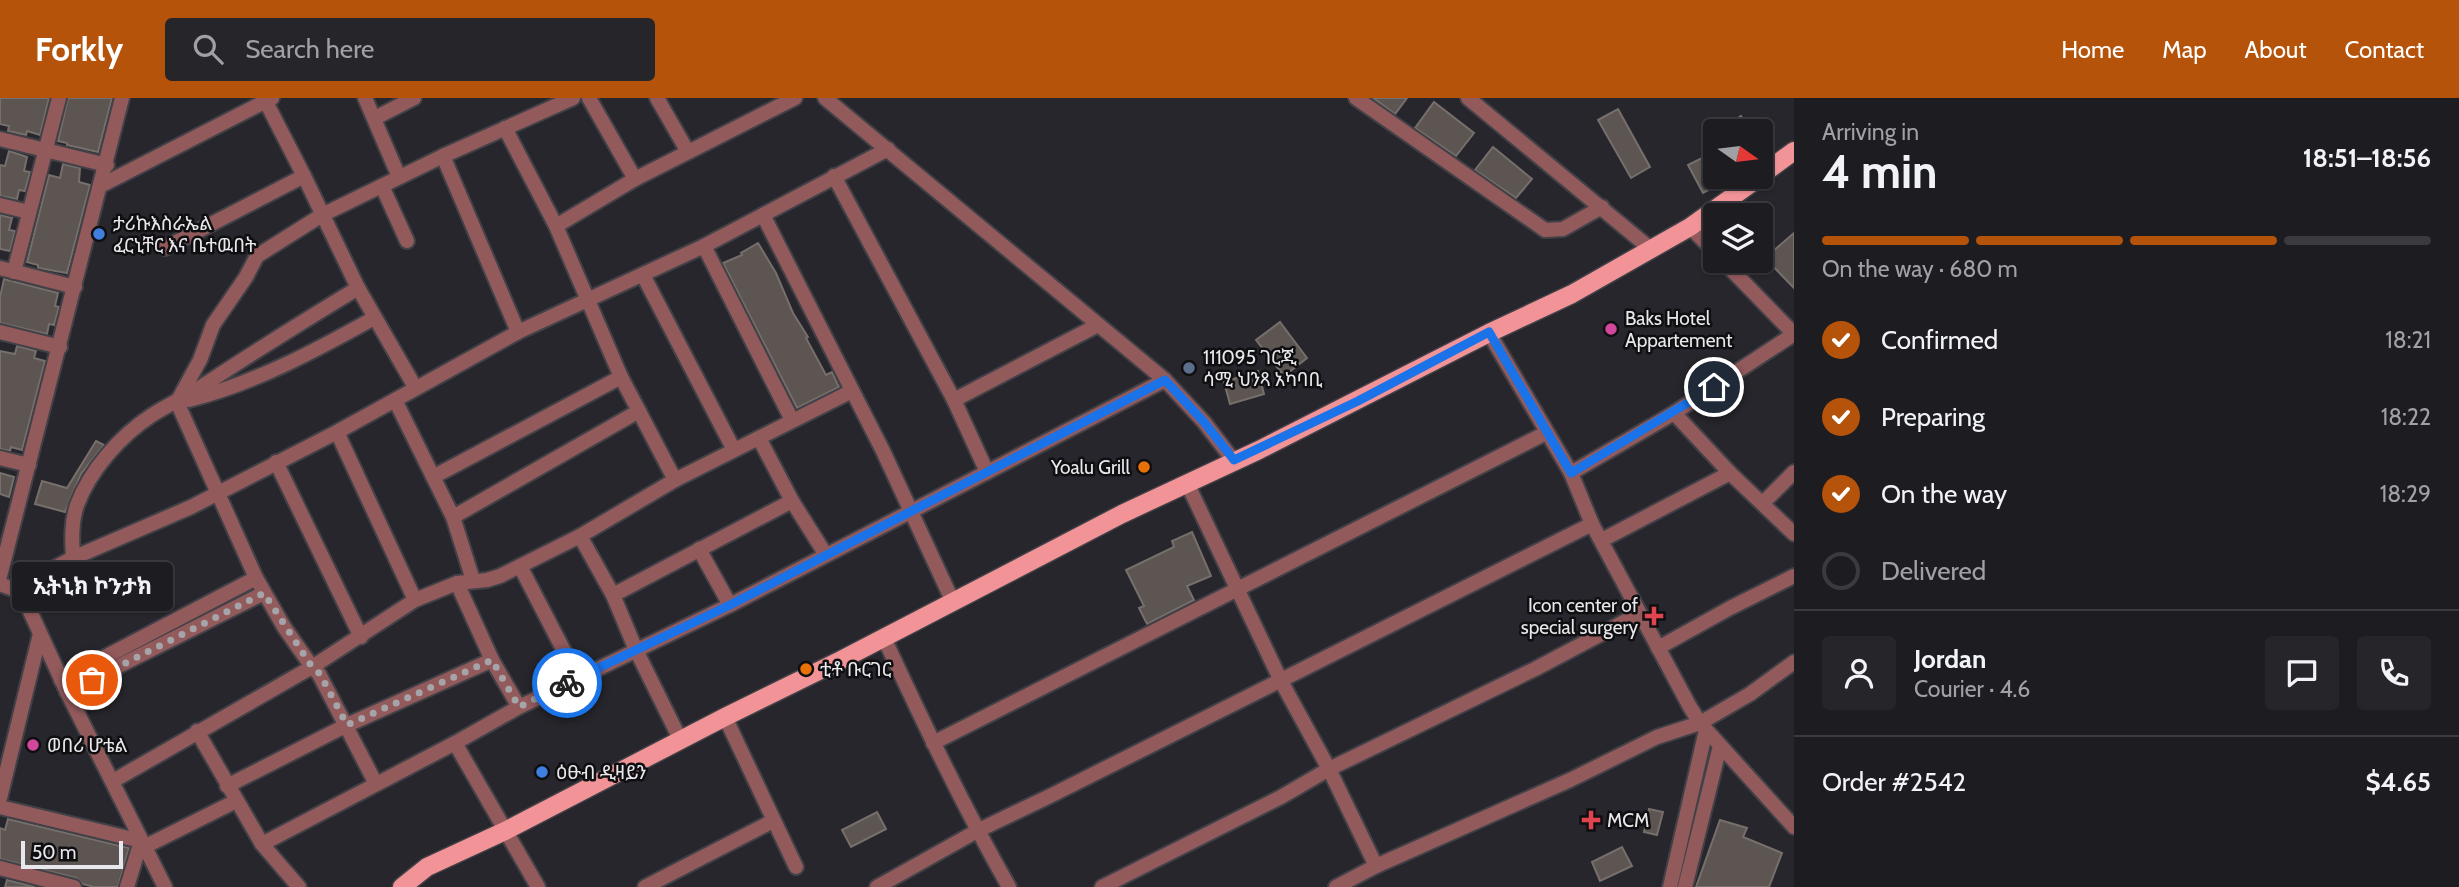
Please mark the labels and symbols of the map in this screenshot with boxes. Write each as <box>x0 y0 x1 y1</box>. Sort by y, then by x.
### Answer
north arrow <box>1703 119 1773 189</box>
place label: ታሪኩእስራኤል ፈርኒቸር እና ቤተዉበት <box>113 212 257 257</box>
marker: ታሪኩእስራኤል ፈርኒቸር እና ቤተዉበት <box>91 226 107 242</box>
place label: Baks Hotel Appartement <box>1625 307 1733 352</box>
marker: Baks Hotel Appartement <box>1603 321 1619 337</box>
place label: 111095 ገርጂ ሳሚ ህንጻ አካባቢ <box>1203 346 1322 391</box>
pin <box>1684 357 1744 417</box>
marker: 111095 ገርጂ ሳሚ ህንጻ አካባቢ <box>1181 360 1197 376</box>
place label: Yoalu Grill <box>1050 456 1131 479</box>
marker: Yoalu Grill <box>1136 459 1152 475</box>
callout: ኢትኒክ ኮንታክ <box>11 561 172 610</box>
place label: Icon center of special surgery <box>1521 594 1639 639</box>
marker: Icon center of special surgery <box>1644 606 1664 626</box>
courier <box>532 648 602 718</box>
pin <box>62 650 122 710</box>
place label: ቲቶ ቡርገር <box>820 658 892 681</box>
marker: ቲቶ ቡርገር <box>798 661 814 677</box>
place label: ወበሪ ሆቴል <box>47 734 128 757</box>
marker: ወበሪ ሆቴል <box>25 737 41 753</box>
place label: ዕፁብ ዲዛይን <box>556 761 646 784</box>
marker: ዕፁብ ዲዛይን <box>534 764 550 780</box>
place label: MCM <box>1607 809 1649 832</box>
marker: MCM <box>1581 810 1601 830</box>
scale bar <box>21 838 122 870</box>

